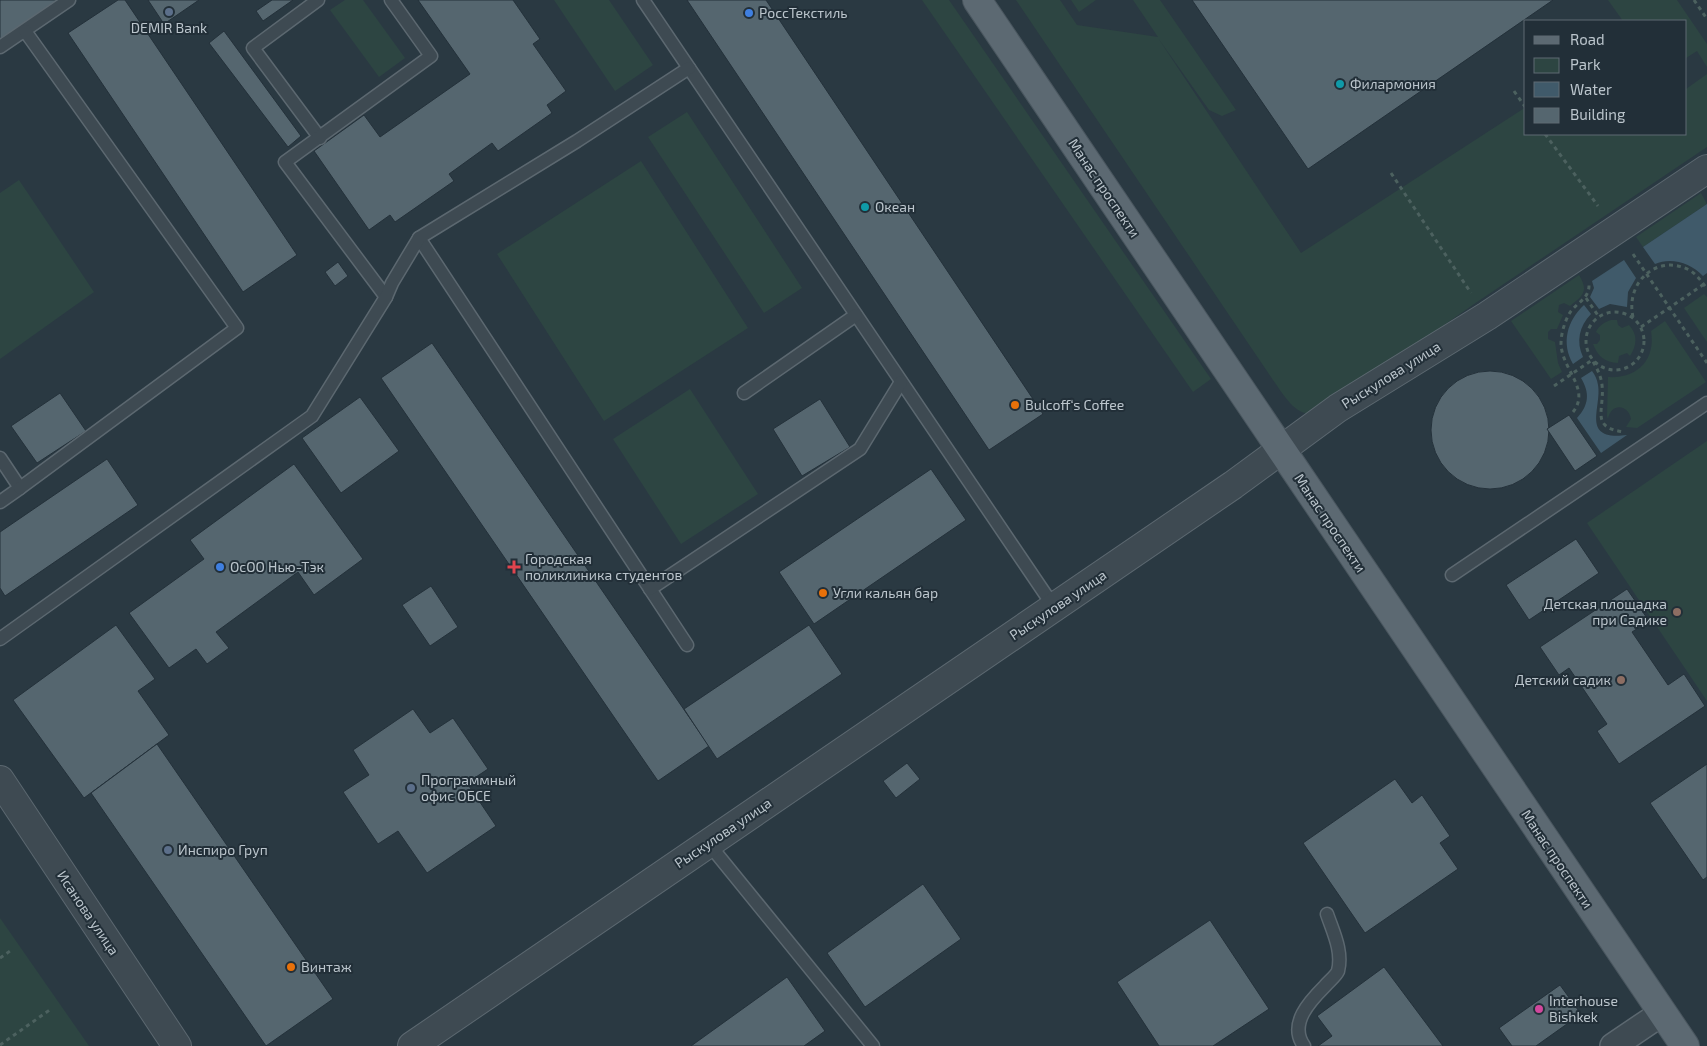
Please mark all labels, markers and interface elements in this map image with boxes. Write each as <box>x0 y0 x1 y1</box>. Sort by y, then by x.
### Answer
place label: РоссТекстиль <box>759 4 848 21</box>
marker: DEMIR Bank <box>163 6 175 18</box>
marker: РоссТекстиль <box>743 7 755 19</box>
place label: DEMIR Bank <box>131 19 207 36</box>
legend <box>1524 20 1687 135</box>
text: Road <box>1570 30 1605 48</box>
text: Park <box>1570 55 1601 73</box>
place label: Филармония <box>1350 75 1436 92</box>
marker: Филармония <box>1334 78 1346 90</box>
text: Water <box>1570 80 1612 98</box>
text: Building <box>1570 105 1626 123</box>
street label: Манас проспекти <box>1065 135 1144 240</box>
place label: Океан <box>875 198 915 215</box>
marker: Океан <box>859 201 871 213</box>
street label: Рыскулова улица <box>1338 337 1443 412</box>
place label: Bulcoff‘s Coffee <box>1025 396 1124 413</box>
marker: Bulcoff‘s Coffee <box>1009 399 1021 411</box>
street label: Манас проспекти <box>1291 470 1370 575</box>
place label: Городская поликлиника студентов <box>525 550 682 583</box>
place label: ОсОО Нью-Тэк <box>230 558 324 575</box>
marker: Городская поликлиника студентов <box>507 560 521 574</box>
marker: ОсОО Нью-Тэк <box>214 561 226 573</box>
street label: Рыскулова улица <box>1006 566 1109 643</box>
place label: Угли кальян бар <box>833 584 938 601</box>
marker: Угли кальян бар <box>817 587 829 599</box>
place label: Детская площадка при Садике <box>1544 595 1667 628</box>
marker: Детская площадка при Садике <box>1671 606 1683 618</box>
place label: Детский садик <box>1515 671 1611 688</box>
marker: Детский садик <box>1615 674 1627 686</box>
place label: Программный офис ОБСЕ <box>421 771 516 804</box>
marker: Программный офис ОБСЕ <box>405 782 417 794</box>
street label: Рыскулова улица <box>671 794 774 871</box>
street label: Манас проспекти <box>1518 806 1597 911</box>
place label: Инспиро Груп <box>178 841 268 858</box>
marker: Инспиро Груп <box>162 844 174 856</box>
street label: Исанова улица <box>54 867 123 958</box>
place label: Винтаж <box>301 958 352 975</box>
marker: Винтаж <box>285 961 297 973</box>
place label: Interhouse Bishkek <box>1549 992 1618 1025</box>
marker: Interhouse Bishkek <box>1533 1003 1545 1015</box>

